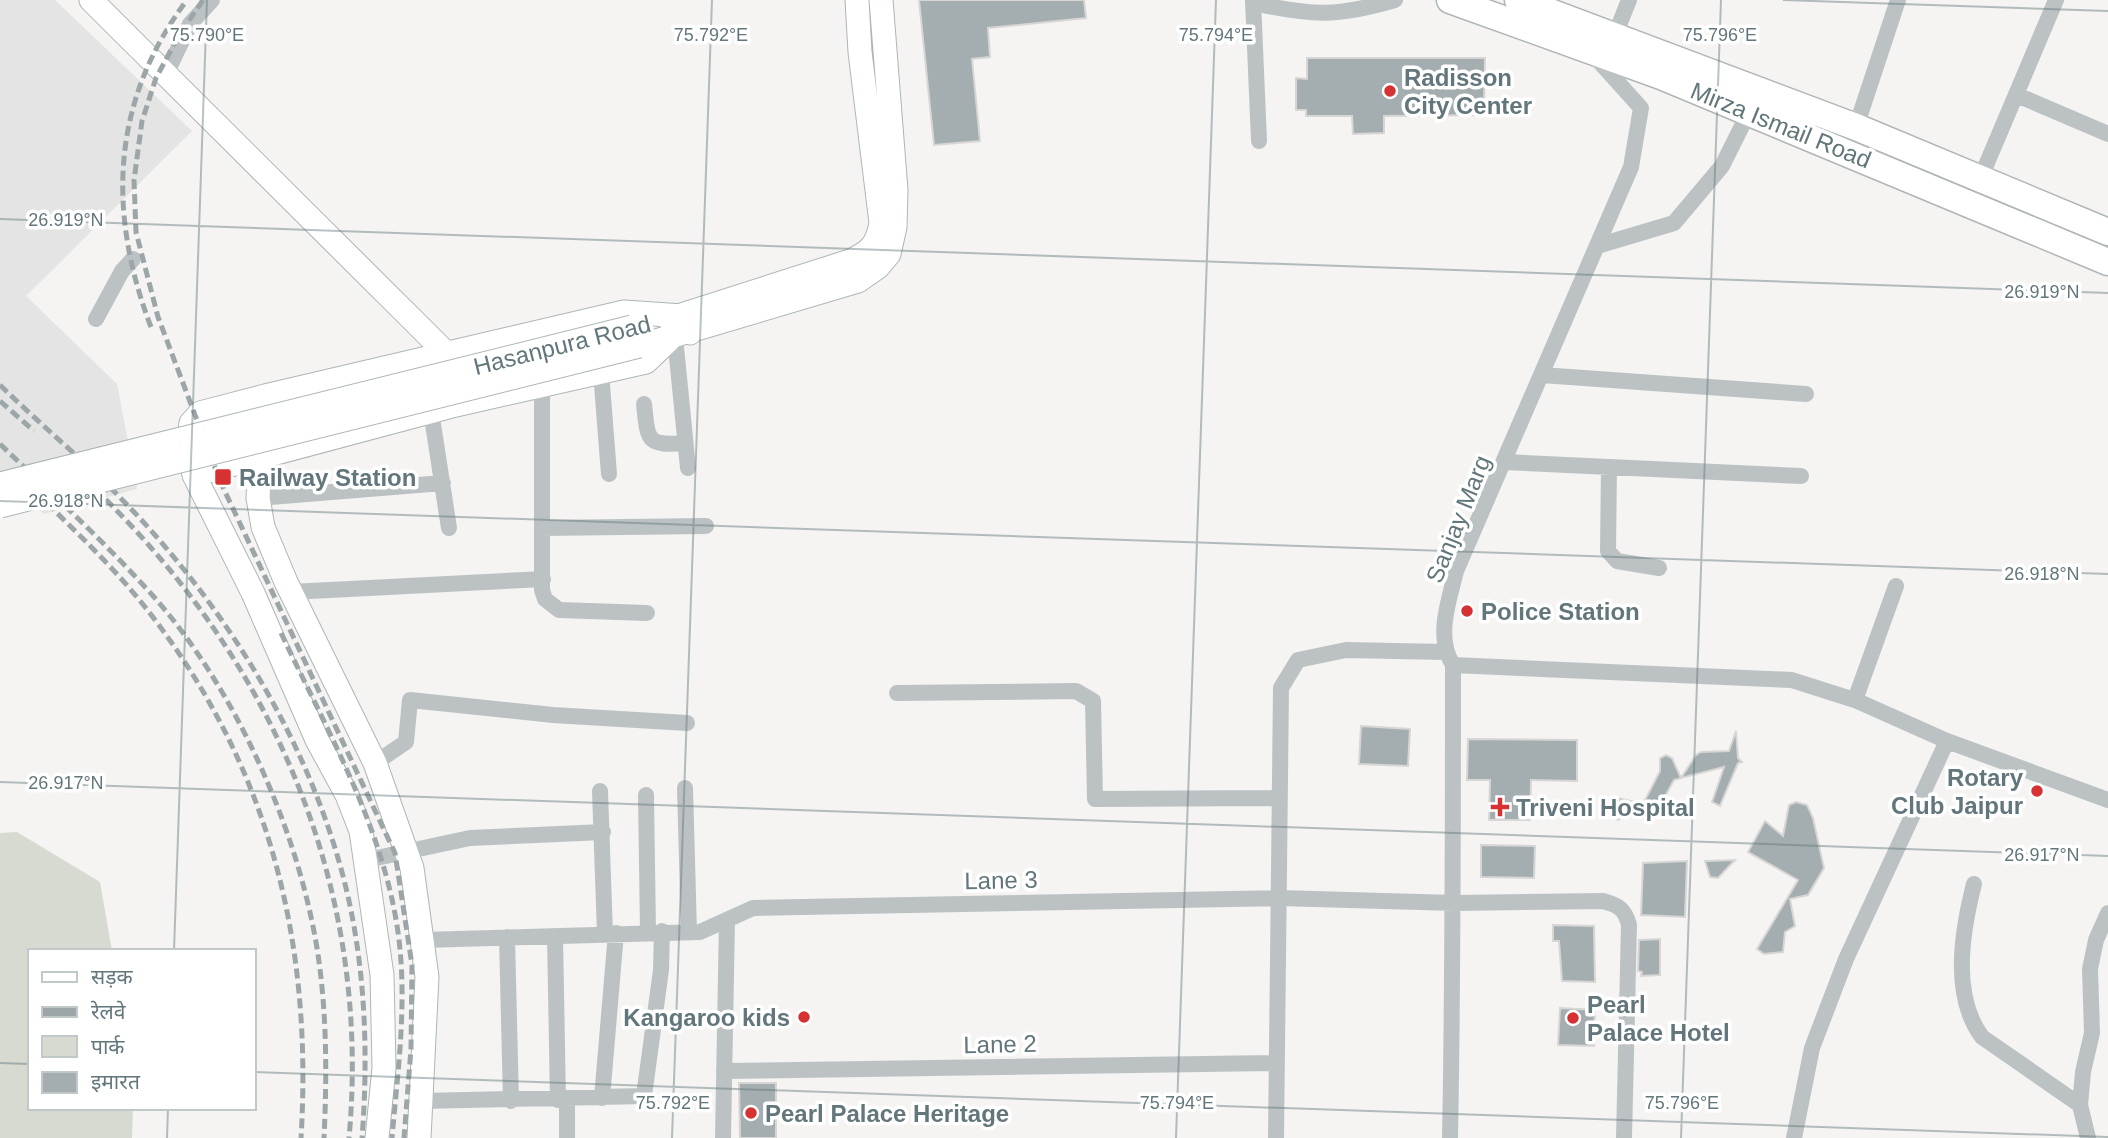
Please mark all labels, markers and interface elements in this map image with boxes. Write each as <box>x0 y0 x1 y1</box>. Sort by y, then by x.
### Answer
text: 75.790°E <box>170 25 244 45</box>
text: 75.792°E <box>674 25 748 45</box>
text: 75.794°E <box>1179 25 1253 45</box>
text: 75.796°E <box>1683 25 1757 45</box>
place label: Radisson City Center <box>1404 64 1532 119</box>
street label: Mirza Ismail Road <box>1687 77 1875 173</box>
marker: Radisson City Center <box>1382 83 1398 99</box>
text: 26.919°N <box>28 210 104 230</box>
text: 26.919°N <box>2004 282 2080 302</box>
street label: Hasanpura Road <box>471 310 653 380</box>
street label: Sanjay Marg <box>1420 451 1496 587</box>
place label: Railway Station <box>239 464 416 491</box>
marker: Railway Station <box>213 467 233 487</box>
text: 26.918°N <box>28 491 104 511</box>
text: 26.918°N <box>2004 564 2080 584</box>
place label: Police Station <box>1481 598 1640 625</box>
marker: Police Station <box>1459 603 1475 619</box>
place label: Rotary Club Jaipur <box>1891 764 2024 819</box>
text: 26.917°N <box>28 773 104 793</box>
marker: Rotary Club Jaipur <box>2029 783 2045 799</box>
place label: Triveni Hospital <box>1516 794 1695 821</box>
marker: Triveni Hospital <box>1490 797 1510 817</box>
text: 26.917°N <box>2004 845 2080 865</box>
street label: Lane 3 <box>964 866 1038 894</box>
legend <box>28 949 256 1110</box>
text: सड़क <box>91 965 133 988</box>
place label: Pearl Palace Hotel <box>1587 991 1730 1046</box>
text: रेलवे <box>90 1000 126 1023</box>
place label: Kangaroo kids <box>623 1004 790 1031</box>
marker: Kangaroo kids <box>796 1009 812 1025</box>
marker: Pearl Palace Hotel <box>1565 1010 1581 1026</box>
street label: Lane 2 <box>963 1030 1037 1058</box>
text: पार्क <box>91 1035 125 1058</box>
text: इमारत <box>91 1070 141 1093</box>
text: 75.792°E <box>636 1093 710 1113</box>
text: 75.794°E <box>1140 1093 1214 1113</box>
text: 75.796°E <box>1645 1093 1719 1113</box>
place label: Pearl Palace Heritage <box>765 1100 1009 1127</box>
marker: Pearl Palace Heritage <box>743 1105 759 1121</box>

